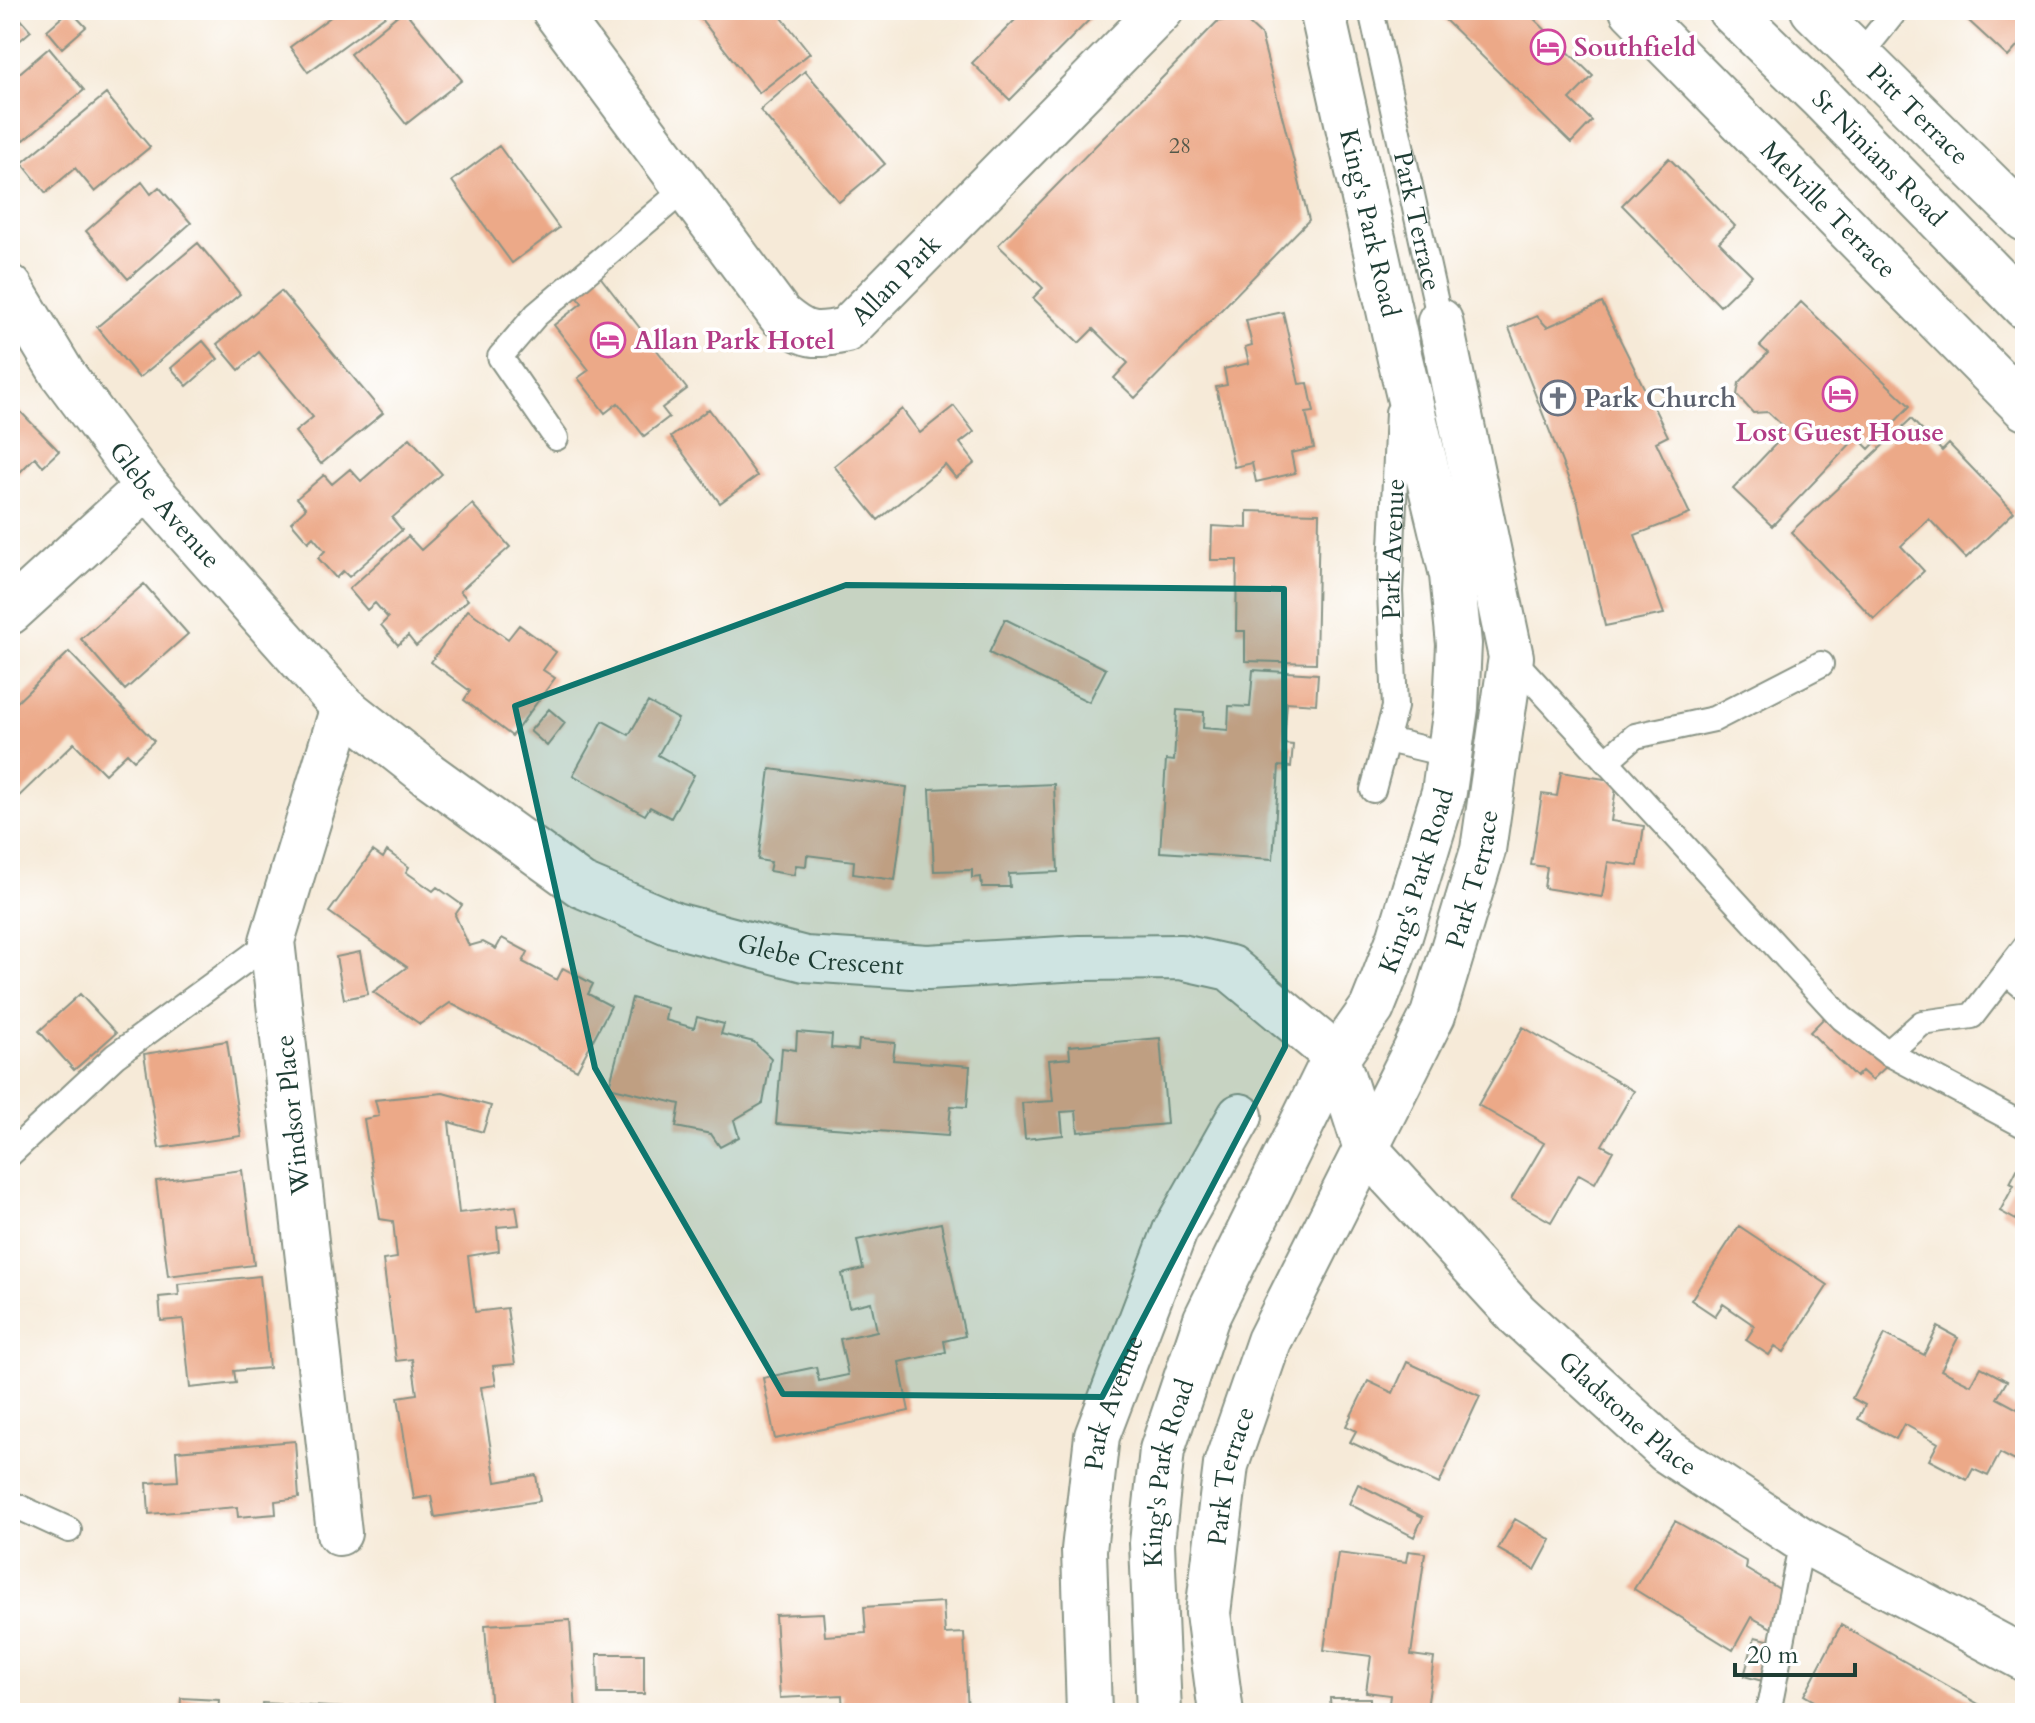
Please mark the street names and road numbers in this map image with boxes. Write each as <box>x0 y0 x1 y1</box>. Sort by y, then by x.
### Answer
street label: Pitt Terrace <box>1859 56 1977 173</box>
street label: St Ninians Road <box>1804 82 1954 234</box>
street label: King's Park Road <box>1331 126 1408 321</box>
street label: Melville Terrace <box>1753 133 1904 286</box>
street label: Park Terrace <box>1385 148 1450 294</box>
street label: Allan Park <box>843 227 949 333</box>
street label: Glebe Avenue <box>101 435 228 576</box>
street label: Park Avenue <box>1373 478 1413 620</box>
street label: King's Park Road <box>1370 784 1462 978</box>
street label: Park Terrace <box>1437 808 1507 952</box>
street label: Glebe Crescent <box>733 925 905 983</box>
street label: Windsor Place <box>267 1033 318 1198</box>
street label: Park Avenue <box>1076 1330 1152 1472</box>
street label: Gladstone Place <box>1551 1343 1704 1484</box>
street label: King's Park Road <box>1135 1374 1203 1568</box>
street label: Park Terrace <box>1199 1402 1263 1547</box>

